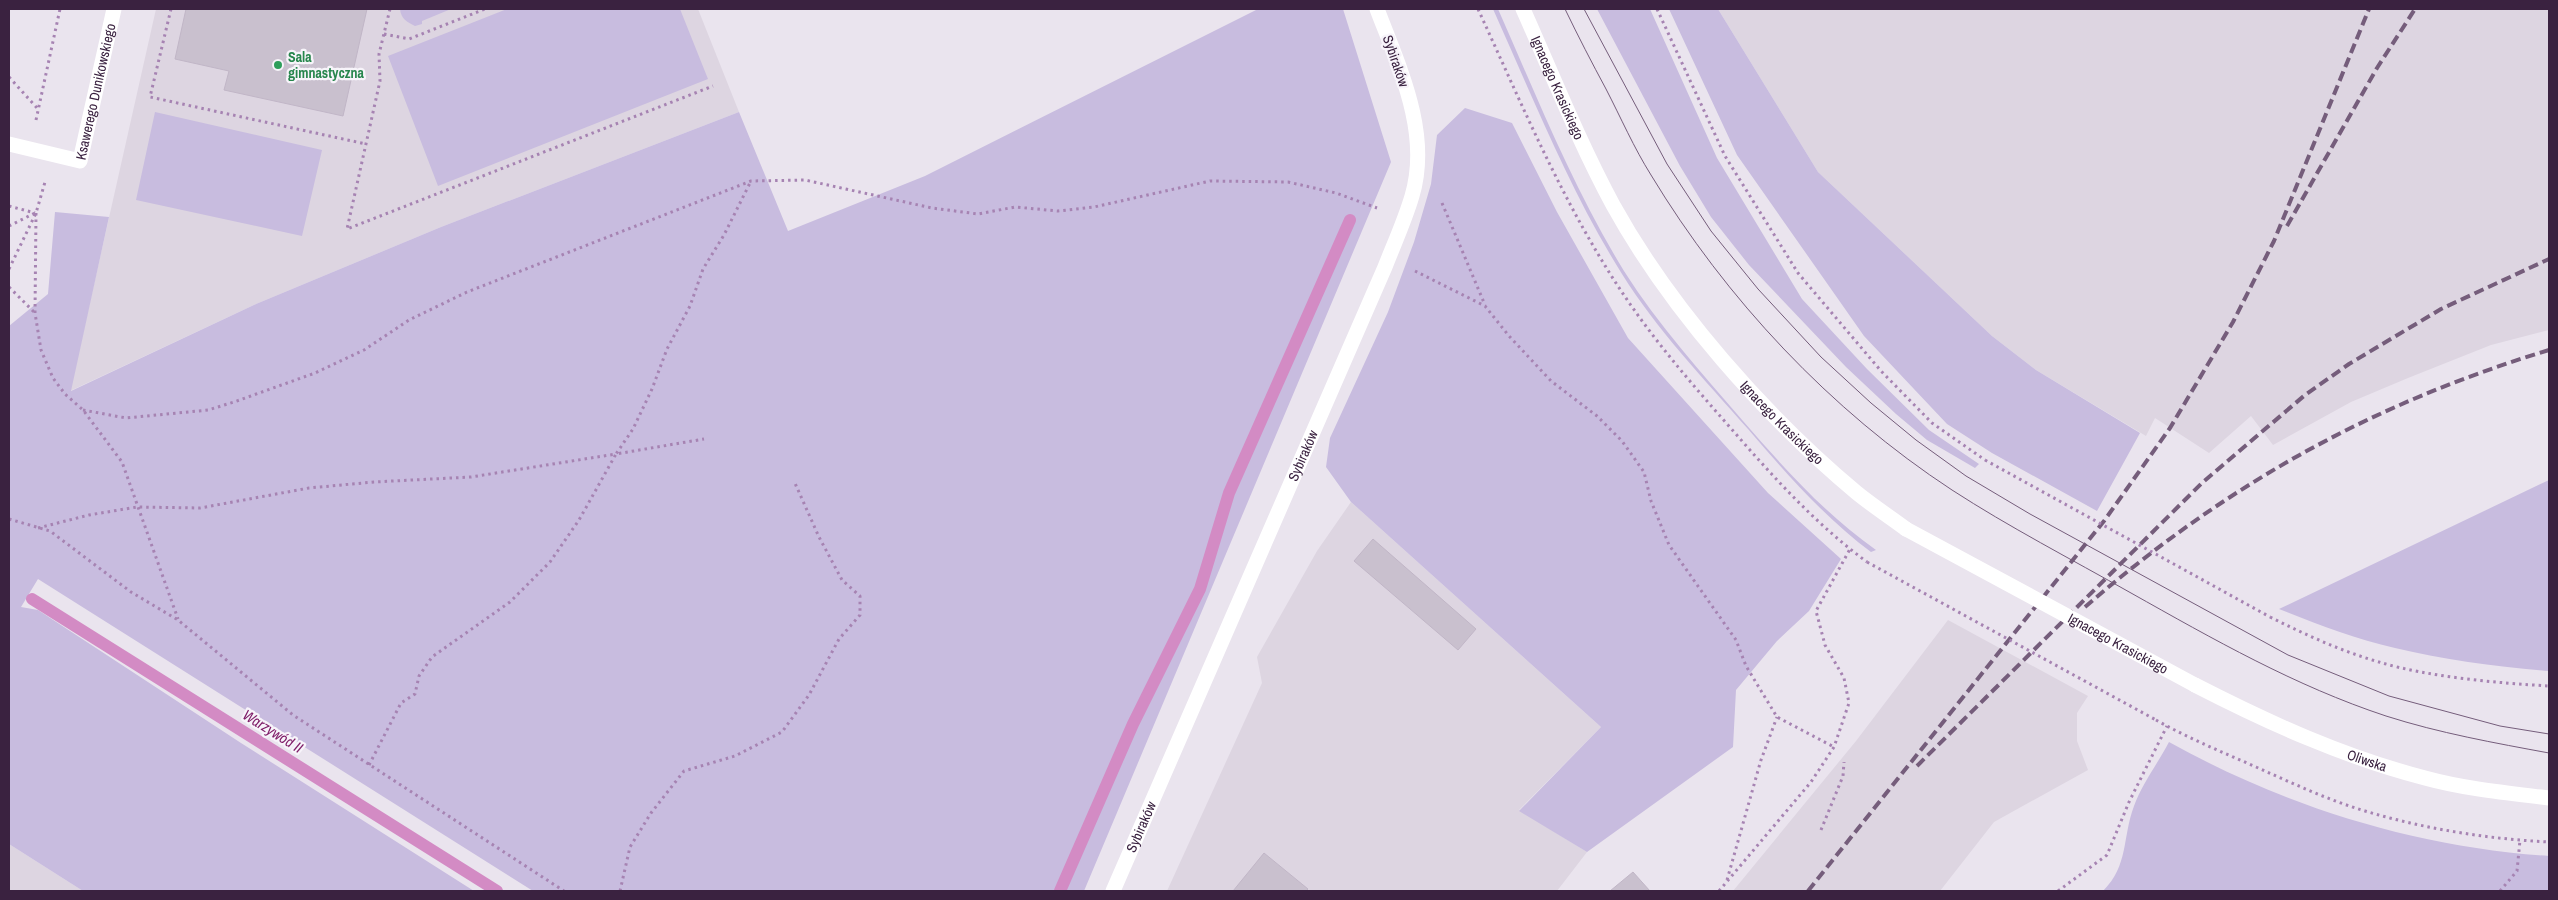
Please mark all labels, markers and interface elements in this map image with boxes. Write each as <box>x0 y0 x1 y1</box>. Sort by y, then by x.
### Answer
street label: Ksawerego Dunikowskiego <box>72 22 119 162</box>
street label: Sybiraków <box>1379 33 1413 90</box>
street label: Ignacego Krasickiego <box>1527 33 1588 142</box>
place label: Sala gimnastyczna <box>288 48 365 82</box>
marker: Sala gimnastyczna <box>272 59 284 71</box>
street label: Ignacego Krasickiego <box>1736 377 1827 468</box>
street label: Sybiraków <box>1284 427 1322 484</box>
street label: Ignacego Krasickiego <box>2065 609 2171 678</box>
water label: Warzywód II <box>239 704 308 758</box>
street label: Oliwska <box>2345 745 2390 776</box>
street label: Sybiraków <box>1122 798 1160 855</box>

